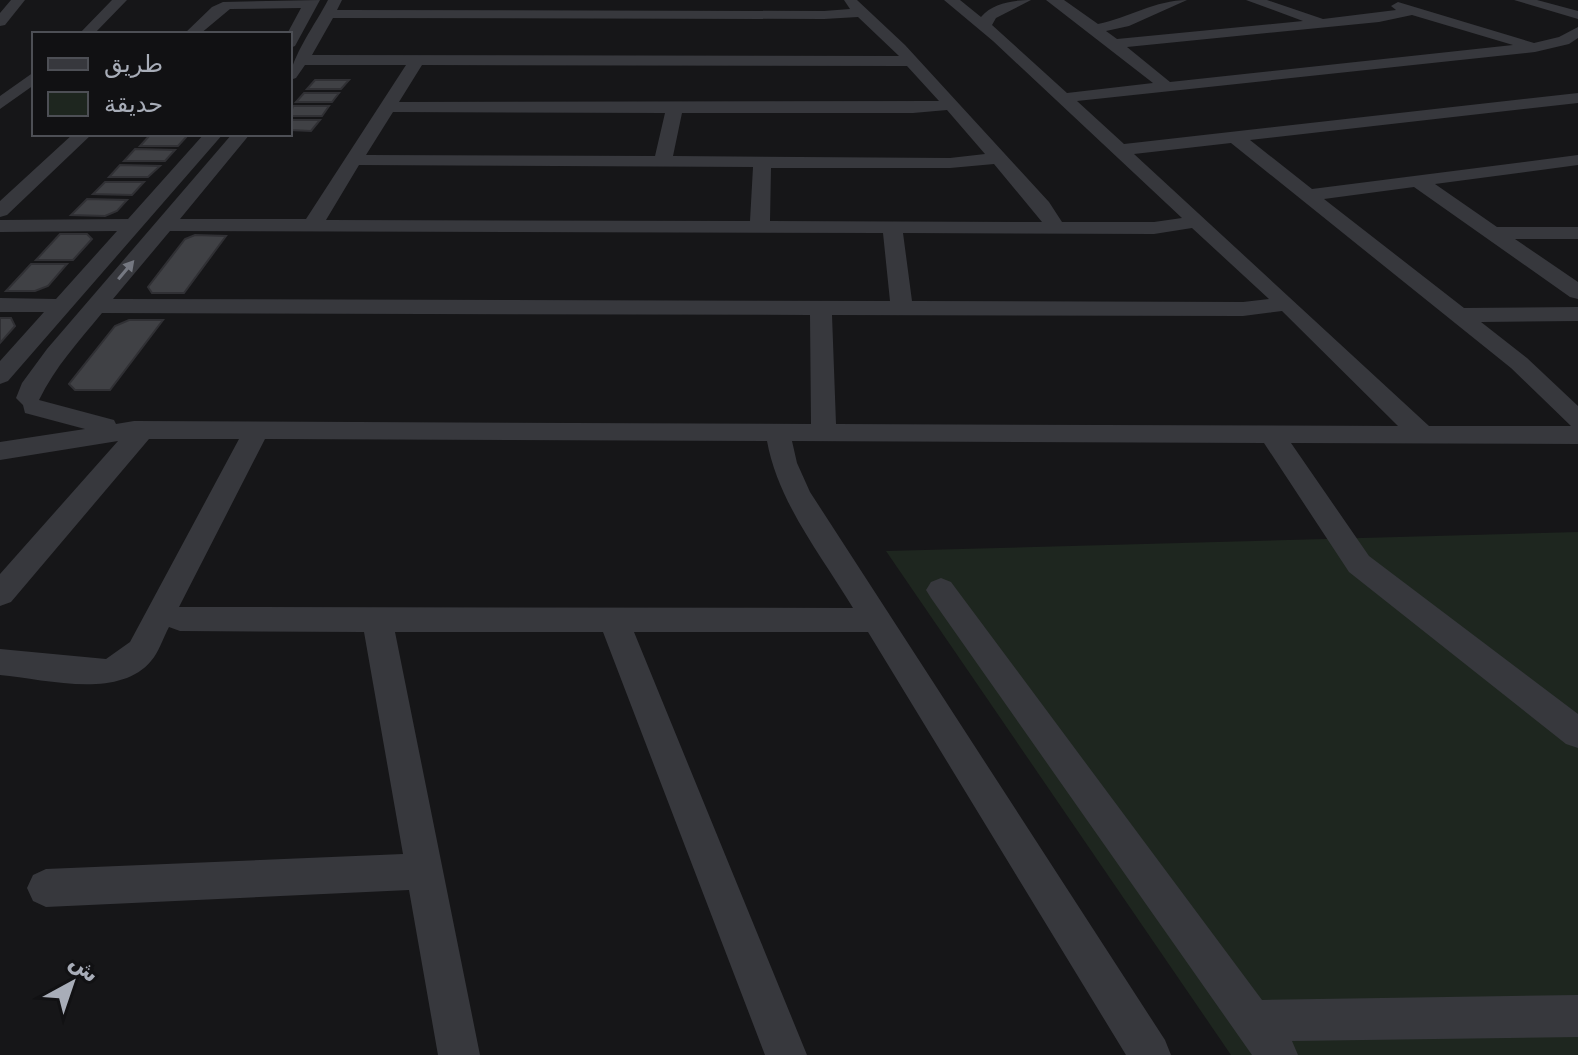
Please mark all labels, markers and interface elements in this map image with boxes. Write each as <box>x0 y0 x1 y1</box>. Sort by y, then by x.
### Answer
legend <box>32 32 292 136</box>
text: طريق <box>104 50 163 78</box>
text: حديقة <box>104 90 163 118</box>
one-way arrow <box>117 261 134 281</box>
north arrow <box>32 943 112 1023</box>
text: ش <box>65 949 104 987</box>

